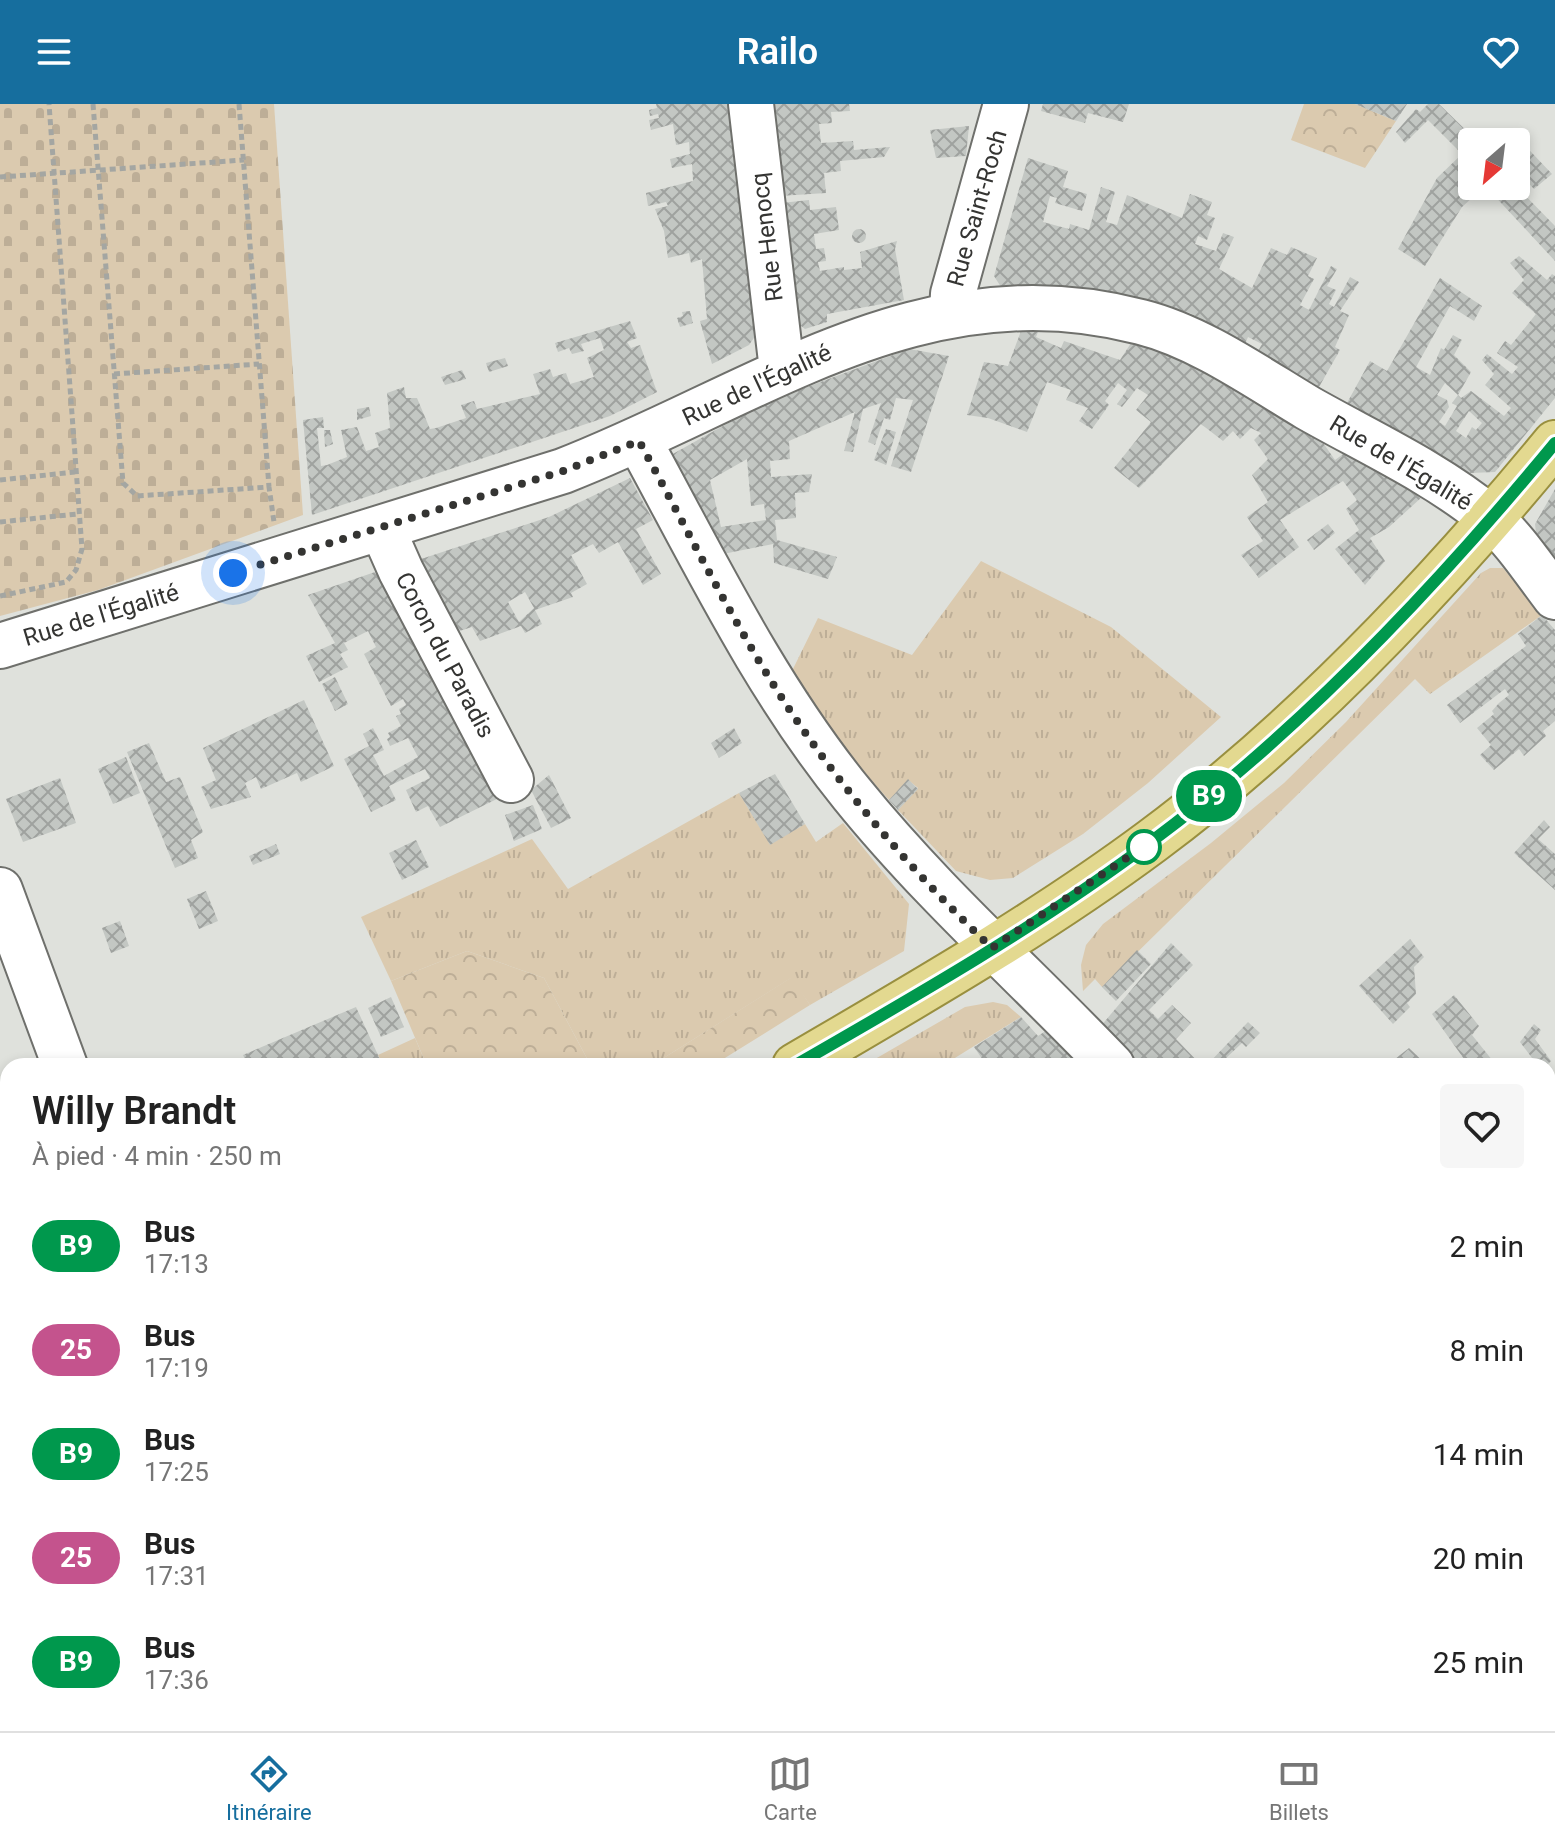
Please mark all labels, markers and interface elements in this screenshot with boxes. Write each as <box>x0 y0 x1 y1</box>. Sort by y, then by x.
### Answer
icon: menu <box>32 30 76 74</box>
icon: heart <box>1479 30 1523 74</box>
text: Railo <box>737 31 818 73</box>
street label: Rue Saint-Roch <box>941 126 1013 290</box>
north arrow <box>1458 128 1530 200</box>
map controls <box>1458 128 1530 200</box>
street label: Rue Henocq <box>745 171 789 303</box>
street label: Rue de l'Égalité <box>678 338 836 432</box>
street label: Rue de l'Égalité <box>1325 409 1477 517</box>
your location <box>213 553 253 593</box>
street label: Coron du Paradis <box>390 567 500 743</box>
street label: Rue de l'Égalité <box>20 578 182 652</box>
line badge: B9 <box>1173 770 1245 822</box>
text: B9 <box>1192 779 1226 812</box>
unlabelled marker <box>1127 830 1161 864</box>
button: heart <box>1440 1084 1524 1168</box>
text: Willy Brandt <box>32 1089 236 1133</box>
text: À pied · 4 min · 250 m <box>32 1141 282 1171</box>
text: Bus <box>144 1214 195 1249</box>
text: B9 <box>59 1229 93 1262</box>
text: 2 min <box>1450 1229 1524 1264</box>
text: 17:13 <box>144 1249 209 1279</box>
text: Bus <box>144 1318 195 1353</box>
text: 25 <box>60 1333 92 1366</box>
text: 8 min <box>1450 1333 1524 1368</box>
text: 17:19 <box>144 1353 209 1383</box>
text: Bus <box>144 1422 195 1457</box>
text: B9 <box>59 1437 93 1470</box>
text: 14 min <box>1433 1437 1524 1472</box>
text: 17:25 <box>144 1457 209 1487</box>
text: Bus <box>144 1526 195 1561</box>
text: 25 <box>60 1541 92 1574</box>
text: 20 min <box>1433 1541 1524 1576</box>
text: 17:31 <box>144 1561 209 1591</box>
text: Bus <box>144 1630 195 1665</box>
text: B9 <box>59 1645 93 1678</box>
text: 25 min <box>1433 1645 1524 1680</box>
text: 17:36 <box>144 1665 209 1695</box>
tab: Itinéraire <box>226 1752 312 1825</box>
tab: Carte <box>764 1752 817 1825</box>
tab: Billets <box>1269 1752 1329 1825</box>

